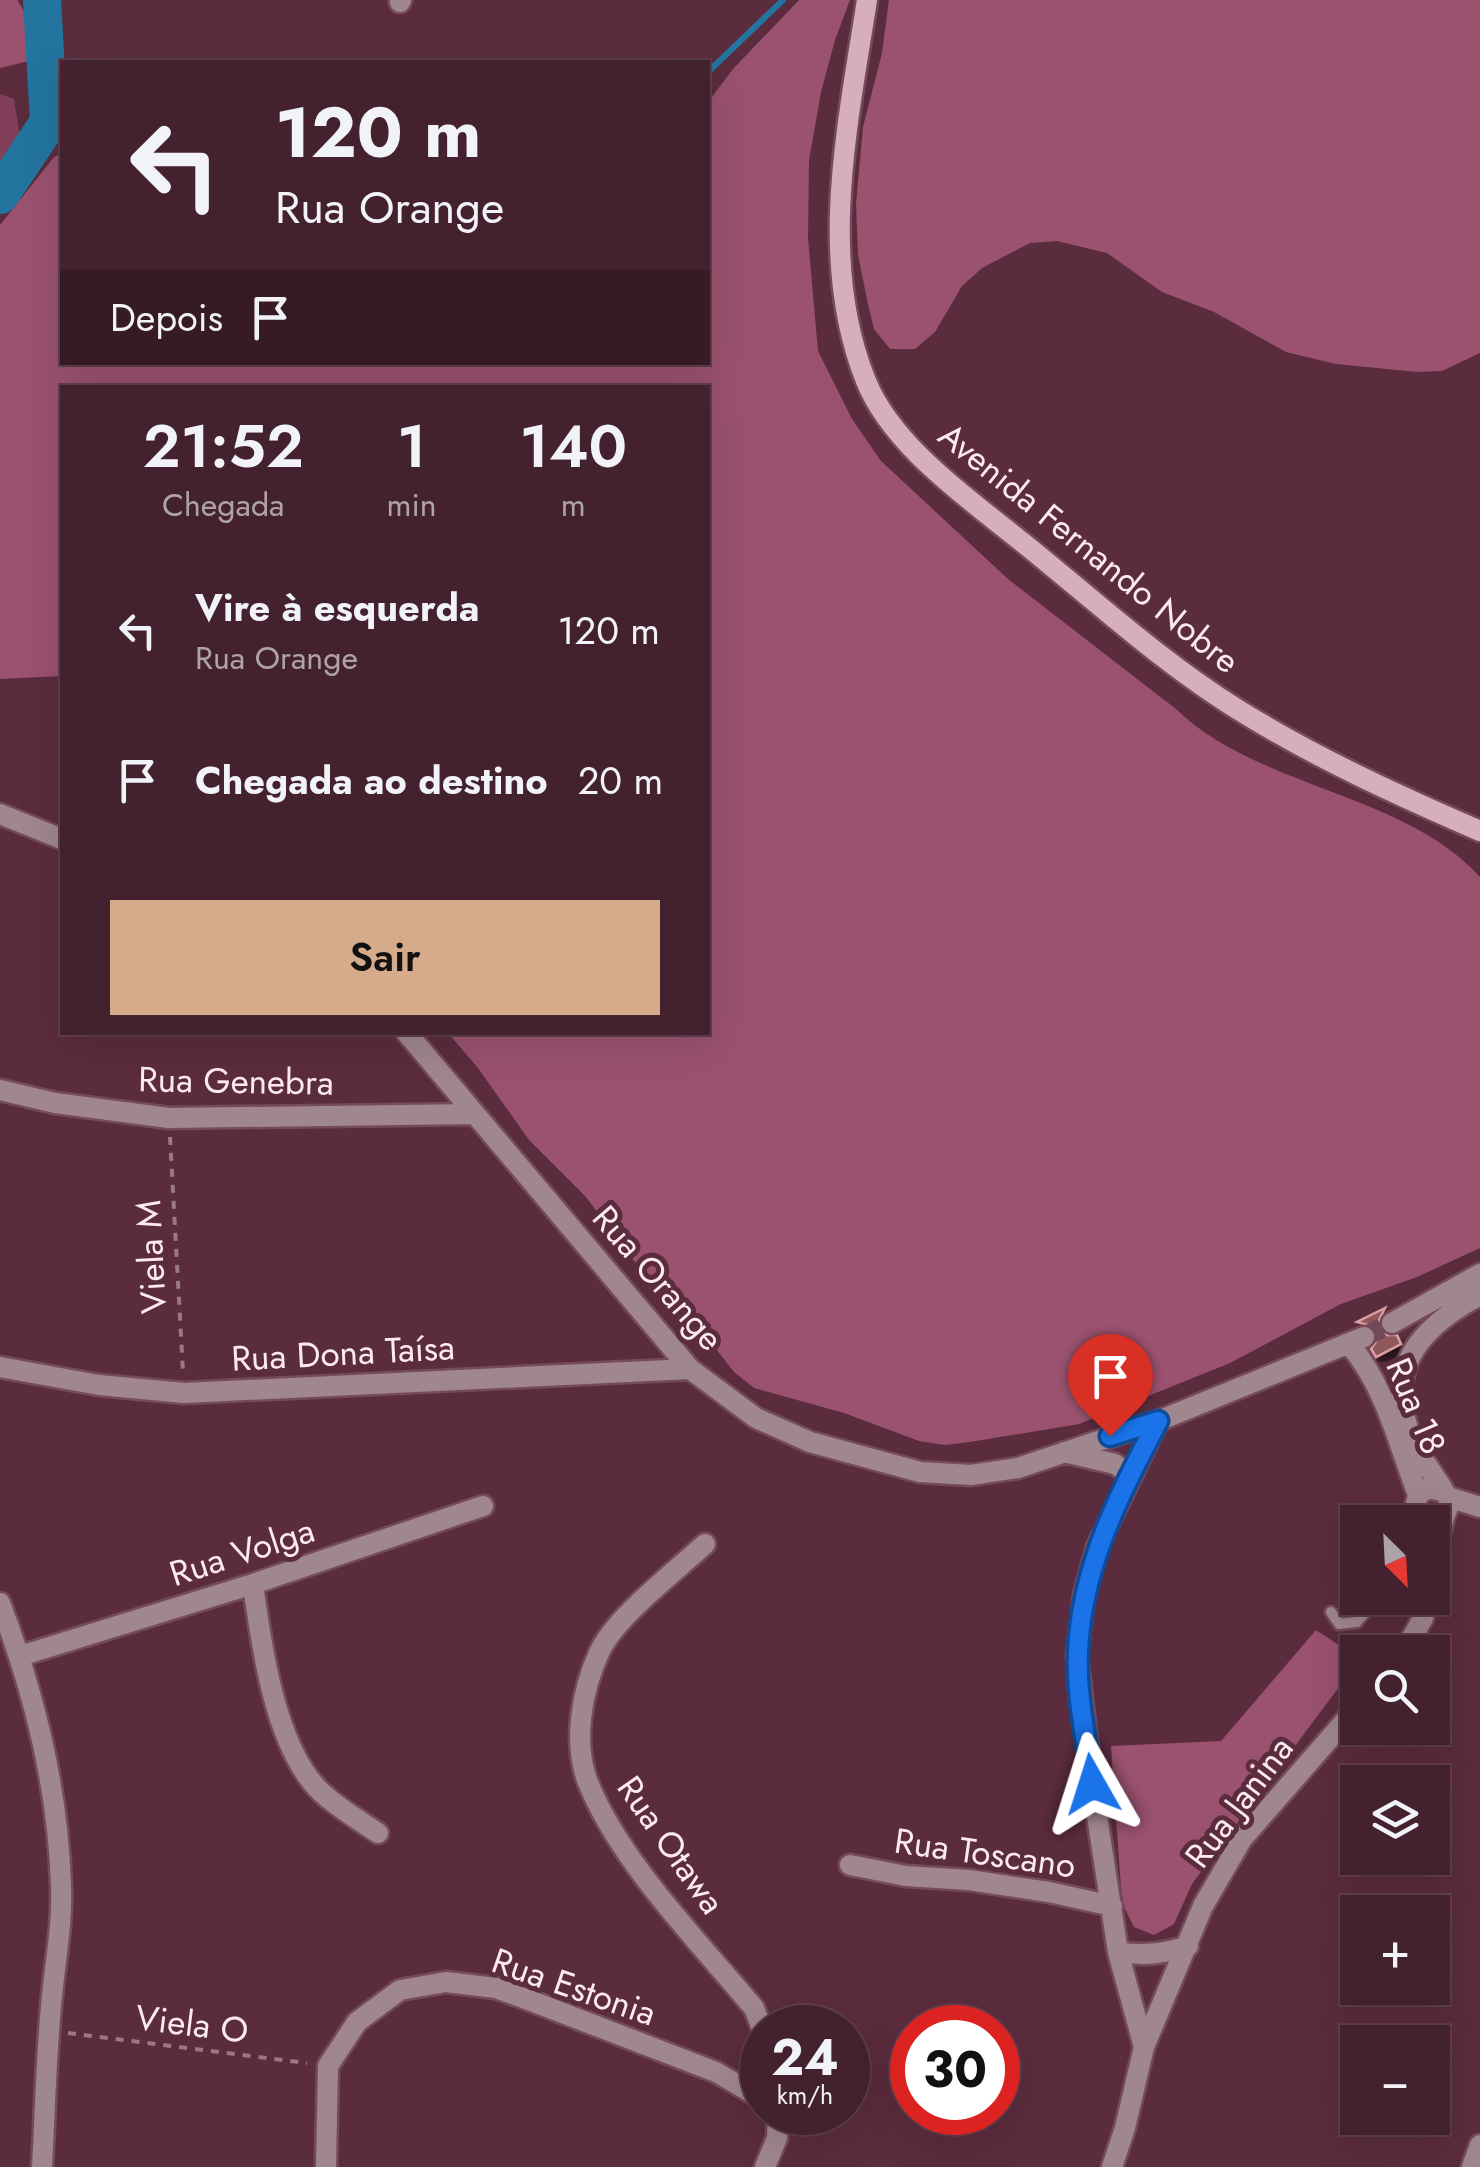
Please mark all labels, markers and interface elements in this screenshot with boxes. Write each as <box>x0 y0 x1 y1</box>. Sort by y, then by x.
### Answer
text: 120 m <box>275 82 481 183</box>
icon: left <box>110 100 240 230</box>
text: Rua Orange <box>275 175 504 240</box>
text: Depois <box>110 290 223 345</box>
icon: arrive <box>243 290 298 345</box>
text: 21:52 <box>143 403 304 490</box>
text: 1 <box>397 403 426 490</box>
text: 140 <box>519 403 627 490</box>
street label: Avenida Fernando Nobre <box>928 411 1250 685</box>
text: Chegada <box>162 482 285 528</box>
text: min <box>387 482 437 528</box>
text: m <box>561 482 586 528</box>
text: Vire à esquerda <box>195 580 479 635</box>
icon: left <box>110 603 165 658</box>
text: 120 m <box>557 603 660 658</box>
text: Rua Orange <box>195 635 358 681</box>
icon: arrive <box>110 753 165 808</box>
text: Chegada ao destino <box>195 753 548 808</box>
text: 20 m <box>578 753 663 808</box>
button: Sair <box>110 900 660 1015</box>
street label: Rua Genebra <box>138 1054 334 1108</box>
street label: Rua Orange <box>581 1194 735 1362</box>
street label: Viela M <box>123 1199 179 1315</box>
street label: Rua Dona Taísa <box>230 1322 456 1384</box>
pin <box>1068 1334 1153 1437</box>
icon: arrive <box>1083 1349 1138 1404</box>
street label: Rua 18 <box>1373 1350 1459 1462</box>
street label: Rua Volga <box>163 1505 321 1599</box>
north arrow <box>1340 1505 1450 1615</box>
map controls <box>1340 1505 1450 2135</box>
button: search <box>1340 1635 1450 1745</box>
street label: Rua Janina <box>1173 1726 1305 1878</box>
position arrow <box>1040 1732 1144 1836</box>
button: layers <box>1340 1765 1450 1875</box>
street label: Rua Otawa <box>605 1766 737 1924</box>
street label: Rua Toscano <box>891 1816 1079 1890</box>
button: + <box>1340 1895 1450 2005</box>
street label: Rua Estonia <box>485 1936 663 2038</box>
street label: Viela O <box>133 1992 251 2056</box>
speed limit sign: 30 <box>890 2005 1020 2135</box>
text: 24 <box>771 2021 839 2094</box>
button: − <box>1340 2025 1450 2135</box>
text: km/h <box>777 2077 833 2113</box>

